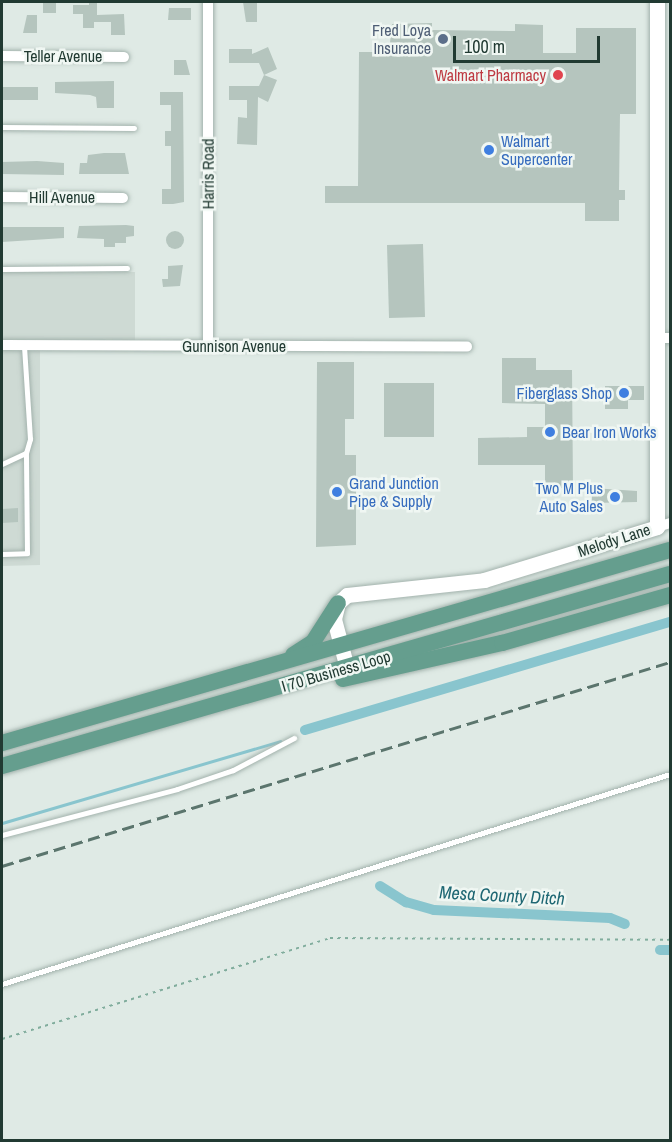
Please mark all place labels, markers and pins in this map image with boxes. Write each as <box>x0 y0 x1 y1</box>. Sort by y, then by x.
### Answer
place label: Fred Loya Insurance <box>372 20 431 58</box>
marker: Fred Loya Insurance <box>436 32 450 46</box>
place label: Walmart Pharmacy <box>435 65 546 85</box>
marker: Walmart Pharmacy <box>551 68 565 82</box>
place label: Walmart Supercenter <box>501 131 572 169</box>
marker: Walmart Supercenter <box>482 143 496 157</box>
place label: Fiberglass Shop <box>516 383 612 403</box>
marker: Fiberglass Shop <box>617 386 631 400</box>
place label: Bear Iron Works <box>562 422 657 442</box>
marker: Bear Iron Works <box>543 425 557 439</box>
place label: Grand Junction Pipe & Supply <box>349 473 439 511</box>
place label: Two M Plus Auto Sales <box>535 478 603 516</box>
marker: Grand Junction Pipe & Supply <box>330 485 344 499</box>
marker: Two M Plus Auto Sales <box>608 490 622 504</box>

